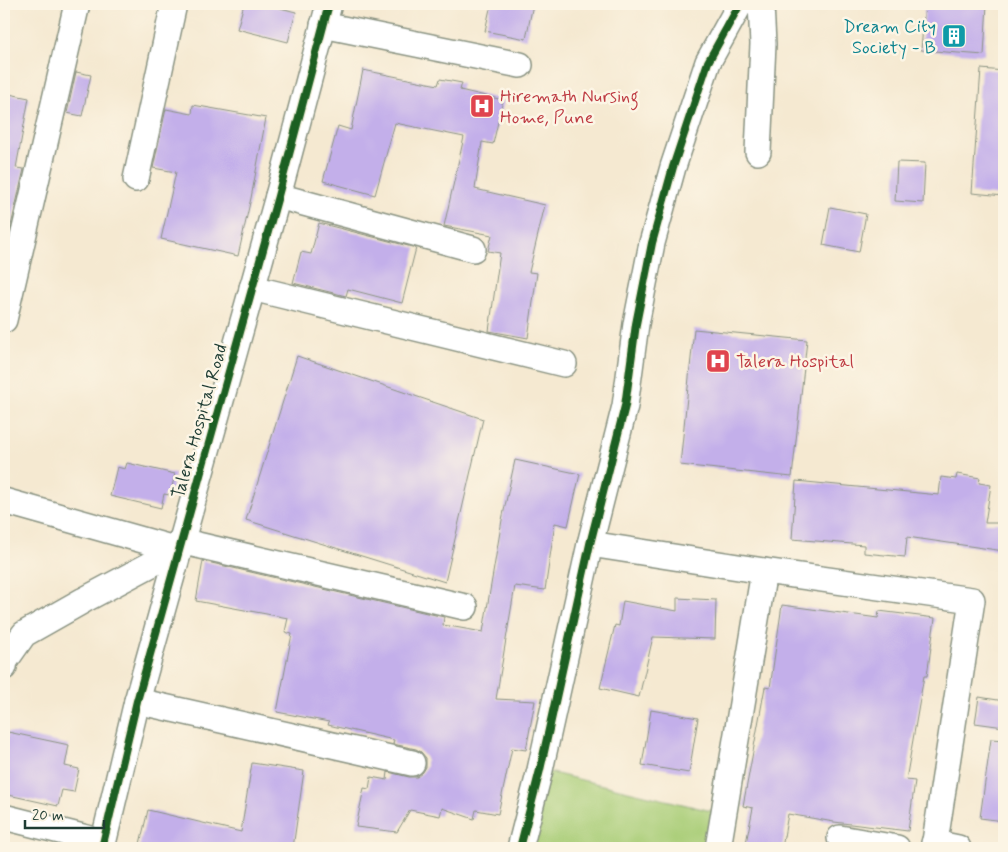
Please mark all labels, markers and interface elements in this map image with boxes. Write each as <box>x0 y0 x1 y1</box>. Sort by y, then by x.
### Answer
place label: Dream City Society - B <box>843 15 936 60</box>
building icon: Dream City Society - B <box>941 23 967 49</box>
place label: Hiremath Nursing Home, Pune <box>500 85 639 130</box>
hospital icon: Hiremath Nursing Home, Pune <box>469 93 495 119</box>
street label: Talera Hospital Road <box>166 341 234 501</box>
hospital icon: Talera Hospital <box>705 348 731 374</box>
place label: Talera Hospital <box>736 350 854 374</box>
scale bar <box>25 797 104 829</box>
text: 20 m <box>32 806 64 826</box>

